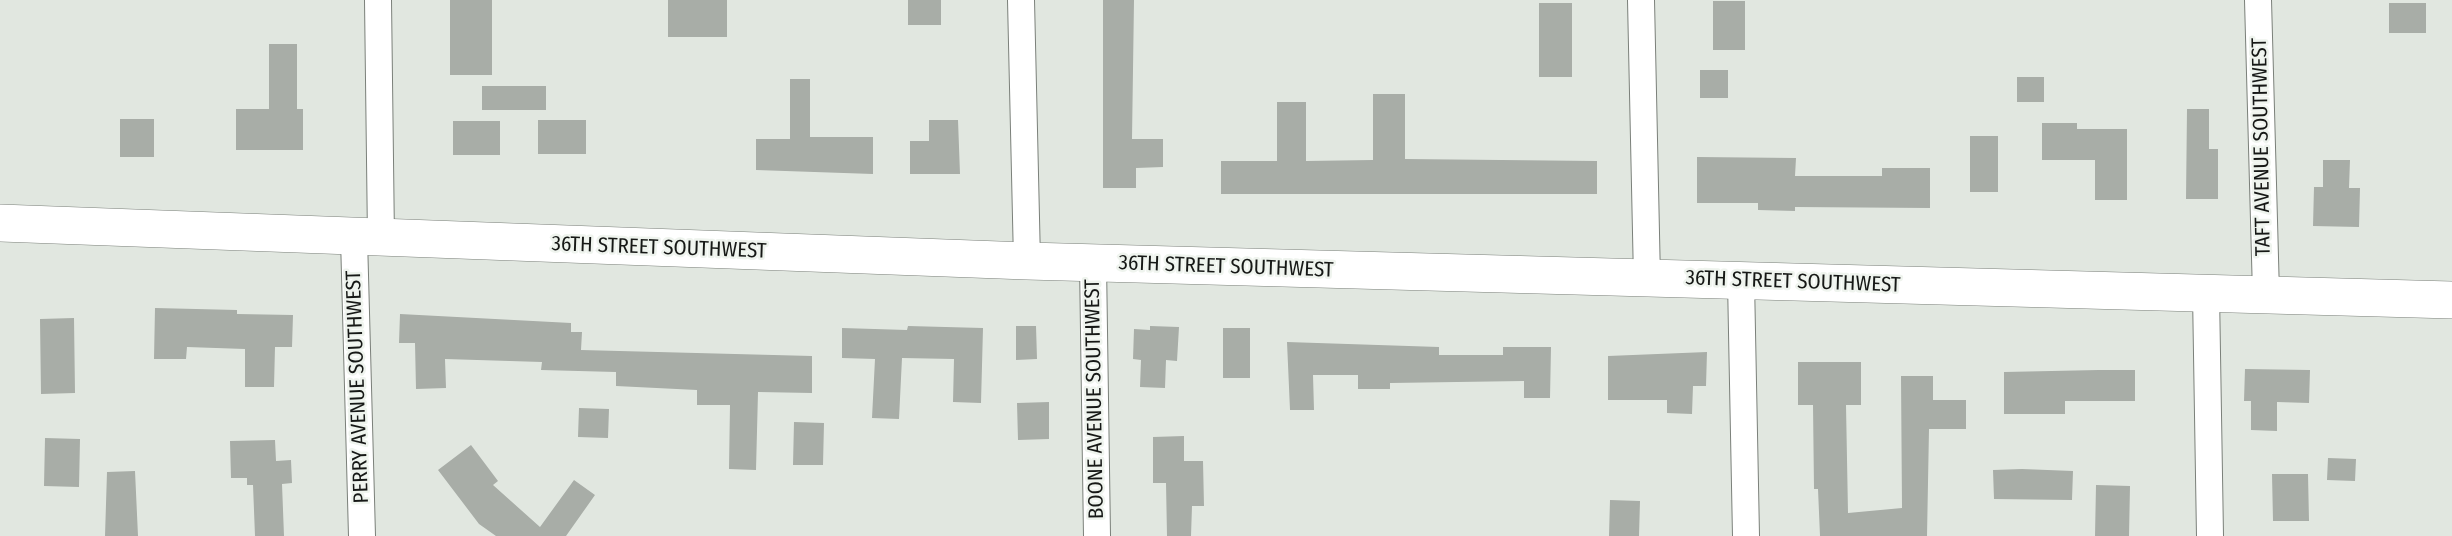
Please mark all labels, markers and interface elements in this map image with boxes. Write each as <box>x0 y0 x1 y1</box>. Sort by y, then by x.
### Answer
street label: TAFT AVENUE SOUTHWEST <box>2247 38 2277 256</box>
street label: 36TH STREET SOUTHWEST <box>551 232 767 264</box>
street label: 36TH STREET SOUTHWEST <box>1118 251 1334 283</box>
street label: 36TH STREET SOUTHWEST <box>1685 266 1901 298</box>
street label: PERRY AVENUE SOUTHWEST <box>341 270 375 504</box>
street label: BOONE AVENUE SOUTHWEST <box>1080 279 1110 519</box>

